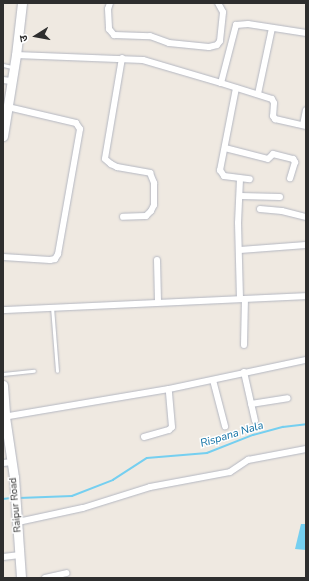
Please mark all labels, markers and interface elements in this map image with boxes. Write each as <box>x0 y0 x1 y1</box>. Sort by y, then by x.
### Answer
north arrow <box>16 16 56 56</box>
text: उ <box>16 34 32 43</box>
water label: Rispana Nala <box>199 419 265 451</box>
street label: Raipur Road <box>8 477 24 533</box>

